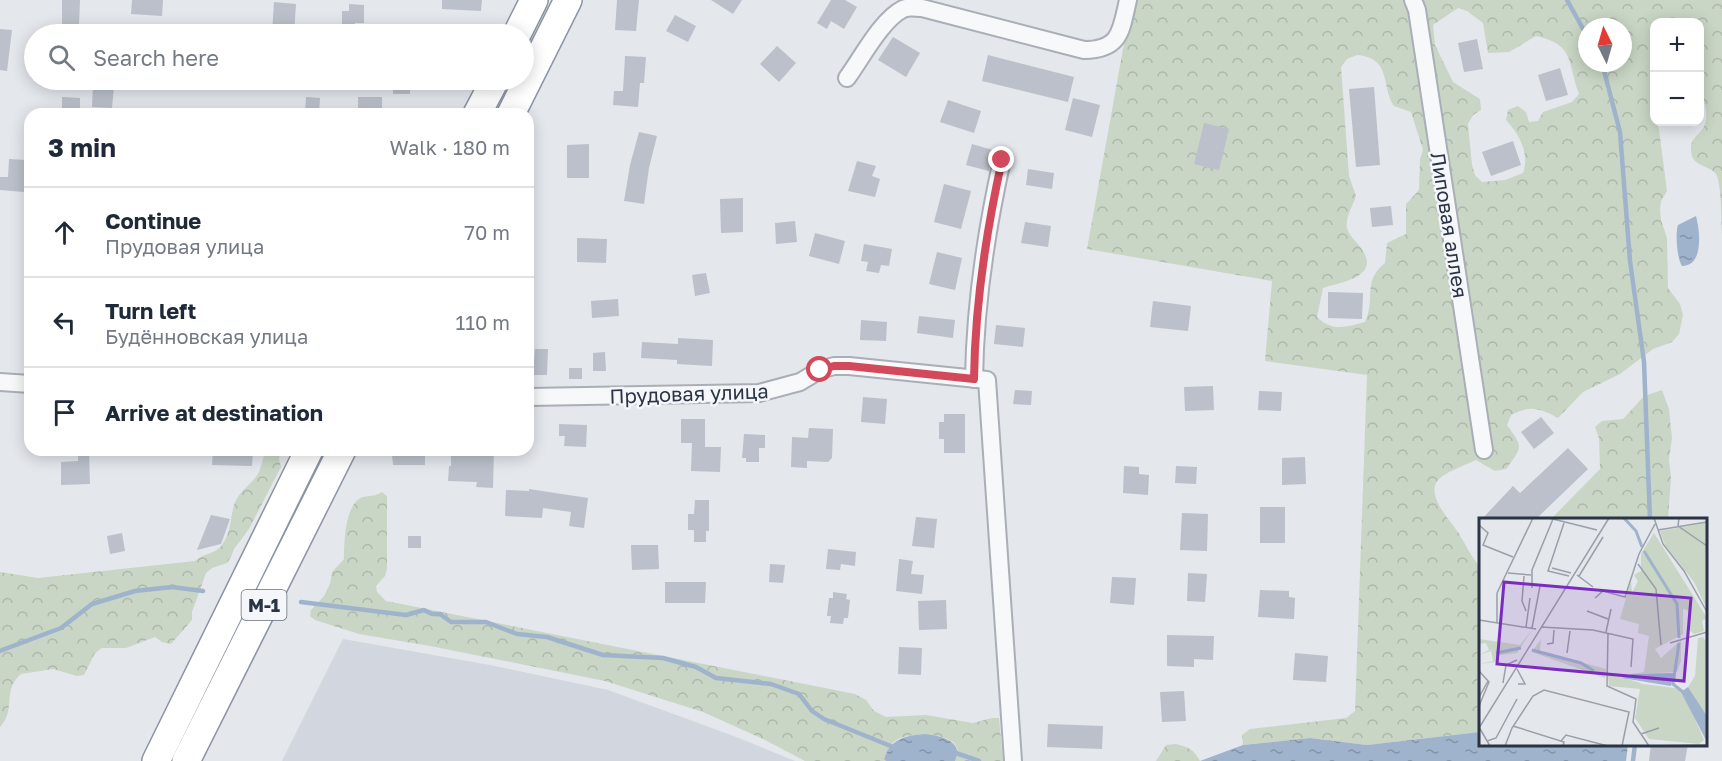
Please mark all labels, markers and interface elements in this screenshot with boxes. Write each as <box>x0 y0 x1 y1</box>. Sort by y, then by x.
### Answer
north arrow <box>1578 18 1632 72</box>
map controls <box>1650 18 1704 126</box>
button: + <box>1650 18 1704 72</box>
search box <box>24 24 534 90</box>
icon: search <box>45 41 78 74</box>
text: Search here <box>93 44 219 71</box>
button: − <box>1650 72 1704 126</box>
text: 3 min <box>48 132 116 163</box>
text: Walk · 180 m <box>390 135 510 159</box>
route end <box>988 146 1014 172</box>
street label: Липовая аллея <box>1427 150 1473 300</box>
text: Continue <box>105 207 201 234</box>
icon: ahead <box>48 216 81 249</box>
text: 70 m <box>464 220 510 244</box>
text: Прудовая улица <box>105 234 264 258</box>
text: Turn left <box>105 297 196 324</box>
icon: left <box>48 306 81 339</box>
text: 110 m <box>456 310 510 334</box>
text: Будённовская улица <box>105 324 308 348</box>
route start <box>806 356 832 382</box>
street label: Прудовая улица <box>609 378 769 408</box>
icon: arrive <box>48 396 81 429</box>
text: Arrive at destination <box>105 399 323 426</box>
inset map <box>1479 518 1707 746</box>
road number: М-1 <box>242 590 286 620</box>

